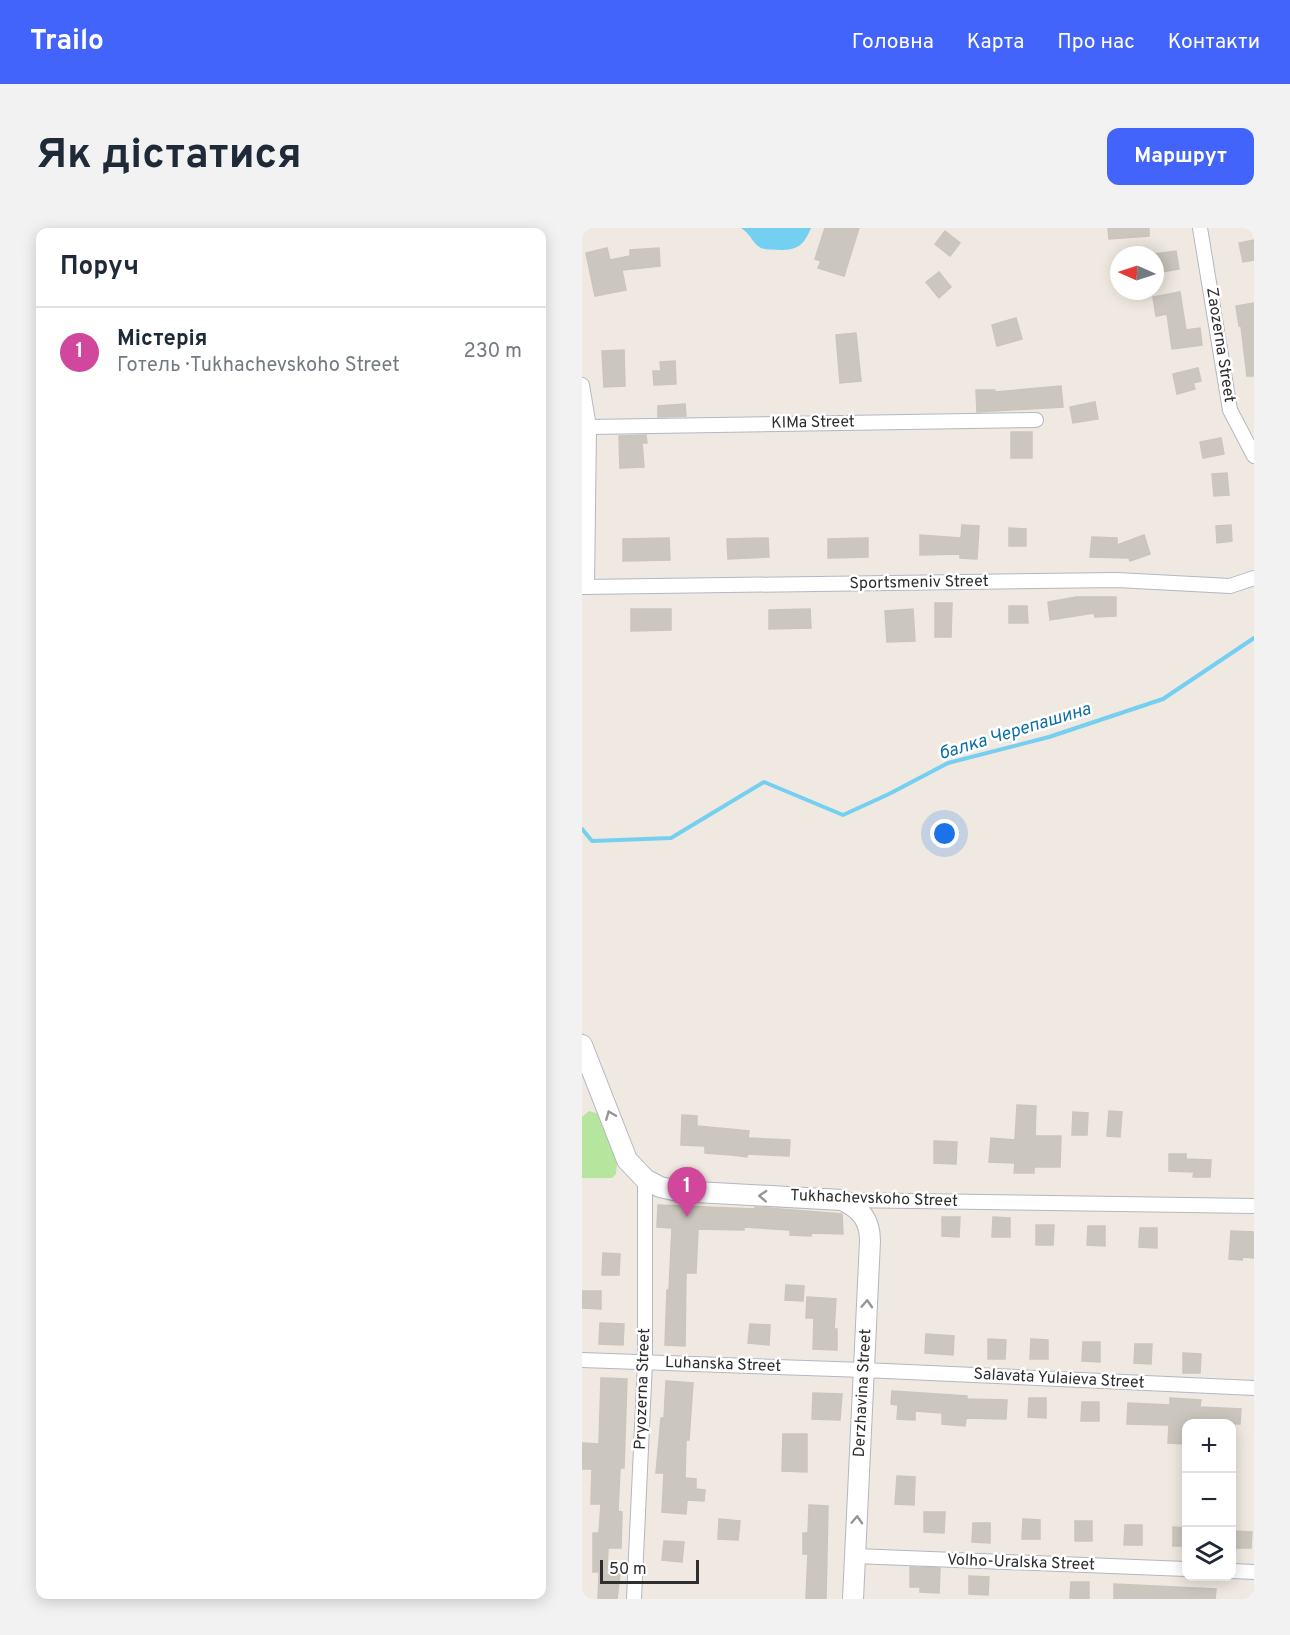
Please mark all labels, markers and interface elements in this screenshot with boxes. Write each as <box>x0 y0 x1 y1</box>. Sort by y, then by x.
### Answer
text: Trailo <box>30 24 104 60</box>
text: Головна <box>852 29 934 56</box>
text: Карта <box>967 29 1024 56</box>
text: Про нас <box>1057 29 1135 56</box>
text: Контакти <box>1168 29 1260 56</box>
button: Маршрут <box>1107 128 1254 185</box>
text: Як дістатися <box>36 130 302 183</box>
north arrow <box>1110 246 1164 300</box>
text: Поруч <box>60 251 139 284</box>
street label: Zaozerna Street <box>1201 286 1239 404</box>
text: Містерія <box>117 326 207 353</box>
text: 1 <box>76 339 84 365</box>
text: 230 m <box>463 339 522 365</box>
text: Готель · Tukhachevskoho Street <box>117 353 400 379</box>
street label: KIMa Street <box>771 412 855 434</box>
street label: Sportsmeniv Street <box>849 572 989 594</box>
water label: балка Черепашина <box>936 698 1094 766</box>
your location <box>930 819 959 848</box>
one-way arrow <box>604 1110 617 1121</box>
pin: 1 <box>668 1168 706 1217</box>
street label: Tukhachevskoho Street <box>790 1186 958 1212</box>
one-way arrow <box>759 1189 768 1202</box>
one-way arrow <box>861 1299 874 1308</box>
street label: Pryozerna Street <box>631 1328 655 1450</box>
street label: Derzhavina Street <box>850 1328 876 1458</box>
street label: Luhanska Street <box>664 1353 782 1377</box>
street label: Salavata Yulaieva Street <box>973 1365 1145 1393</box>
map controls <box>1182 1419 1236 1581</box>
button: + <box>1182 1419 1236 1473</box>
button: − <box>1182 1473 1236 1527</box>
one-way arrow <box>850 1515 863 1524</box>
button: layers <box>1182 1527 1236 1581</box>
street label: Volho-Uralska Street <box>947 1550 1095 1576</box>
scale bar <box>600 1557 699 1584</box>
text: 50 m <box>609 1560 647 1580</box>

